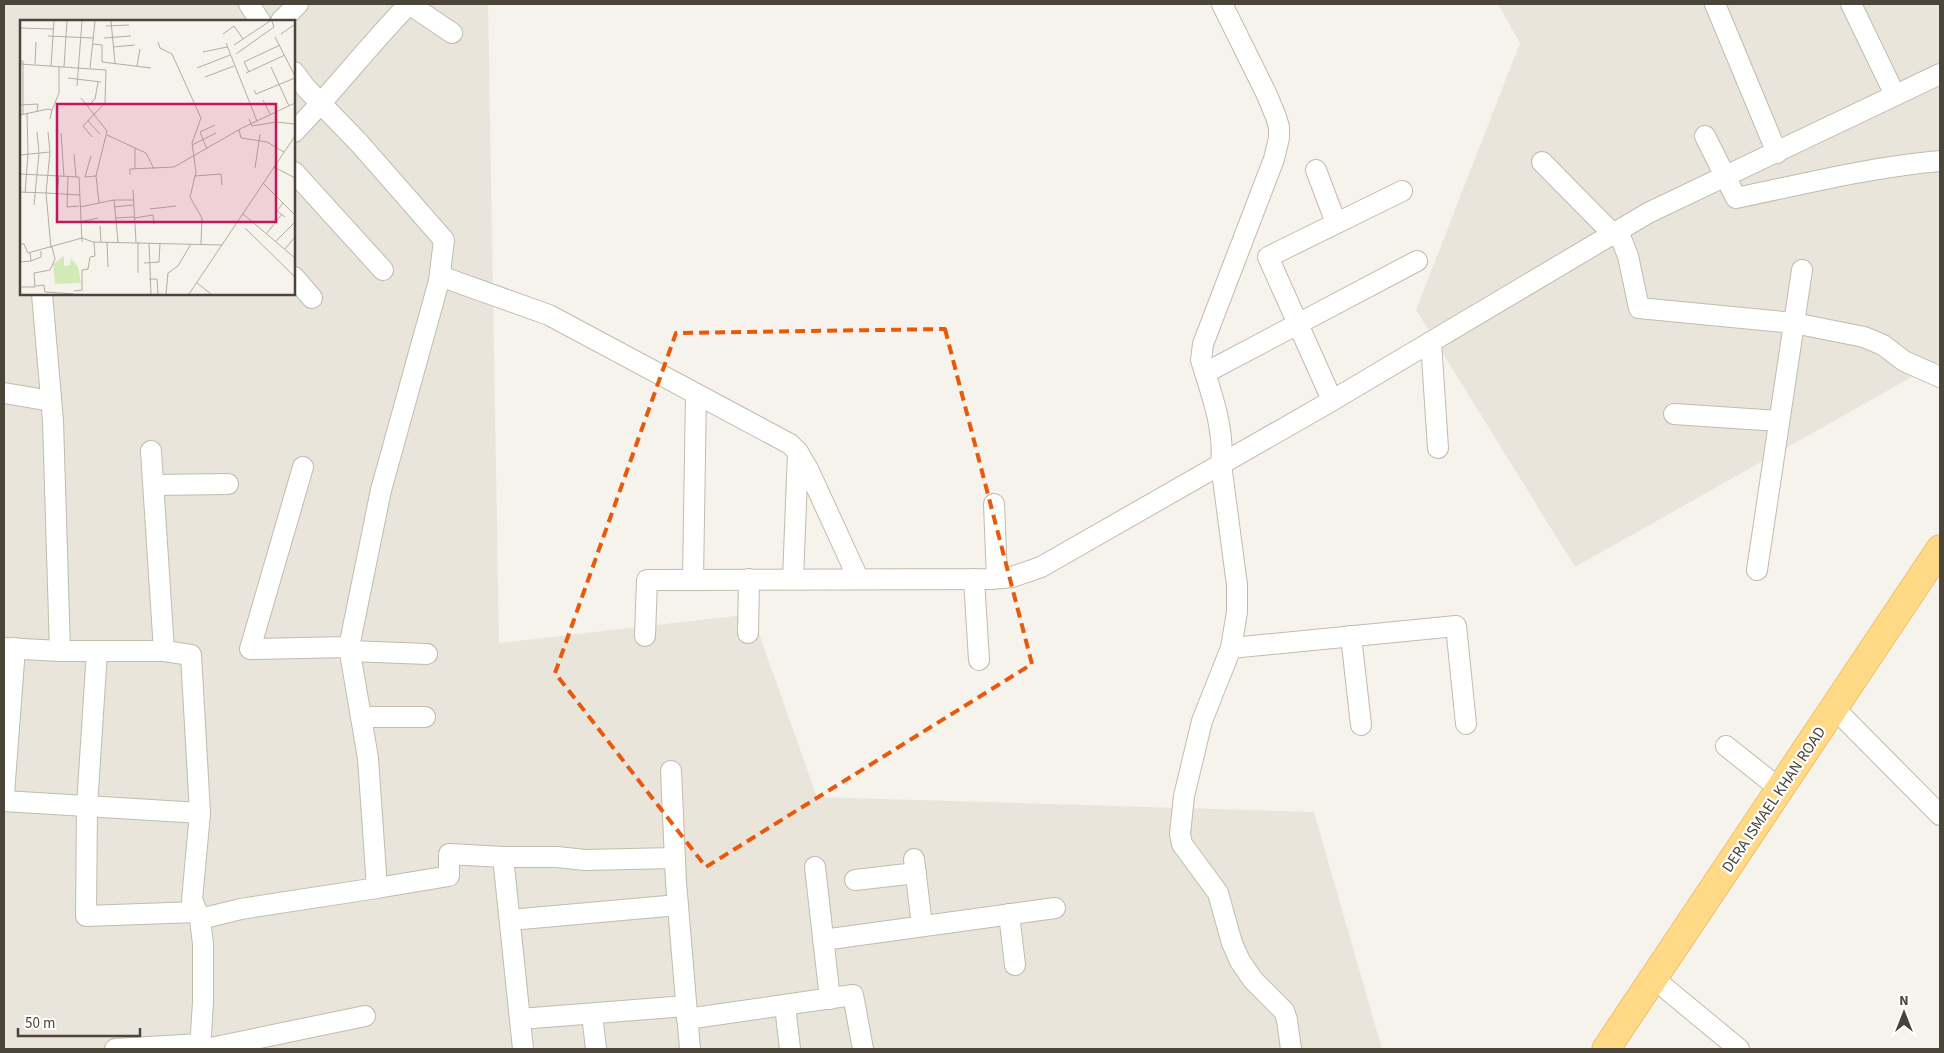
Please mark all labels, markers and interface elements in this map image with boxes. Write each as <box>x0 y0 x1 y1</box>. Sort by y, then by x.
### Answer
inset map <box>20 20 295 295</box>
street label: DERA ISMAEL KHAN ROAD <box>1717 722 1831 877</box>
north arrow <box>1879 988 1929 1038</box>
text: N <box>1899 991 1909 1011</box>
scale bar <box>18 1006 140 1038</box>
text: 50 m <box>25 1013 55 1034</box>

